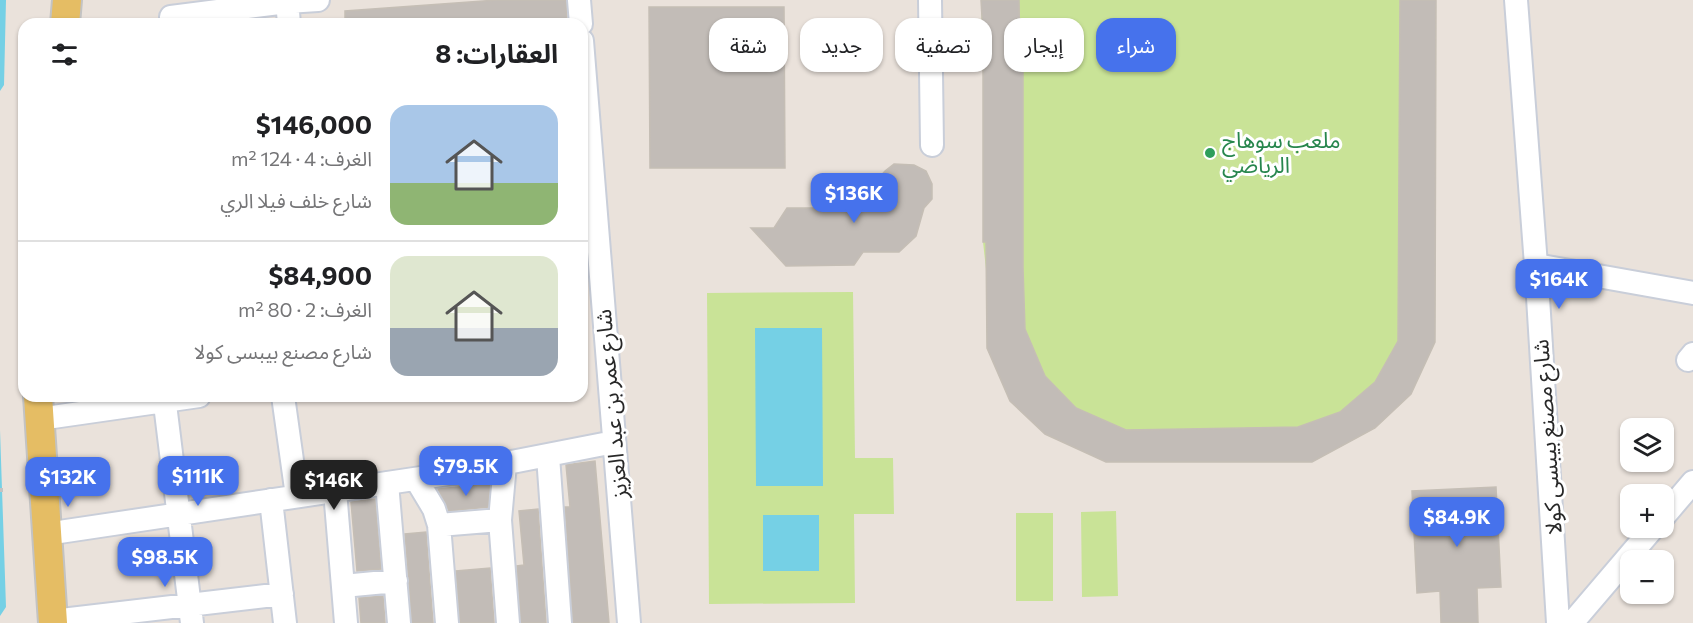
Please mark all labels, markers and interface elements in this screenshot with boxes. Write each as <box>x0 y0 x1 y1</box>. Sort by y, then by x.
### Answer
chip: شقة <box>709 18 788 72</box>
chip: جديد <box>800 18 883 72</box>
chip: تصفية <box>895 18 992 72</box>
chip: إيجار <box>1004 18 1084 72</box>
chip: شراء <box>1096 18 1176 72</box>
text: العقارات: 8 <box>435 37 558 68</box>
icon: filters <box>48 38 81 71</box>
text: $146,000 <box>256 108 372 139</box>
place label: ملعب سوهاج الرياضي <box>1222 126 1341 182</box>
icon: home <box>438 129 510 201</box>
text: الغرف: 4 · 124 m² <box>231 146 372 170</box>
marker: ملعب سوهاج الرياضي <box>1203 146 1217 160</box>
pin: $136K <box>812 173 896 224</box>
text: $136K <box>825 180 883 204</box>
text: شارع خلف فيلا الري <box>220 188 372 212</box>
text: $84,900 <box>268 259 372 290</box>
pin: $164K <box>1517 259 1601 310</box>
text: $164K <box>1529 266 1589 290</box>
icon: home <box>438 280 510 352</box>
text: الغرف: 2 · 80 m² <box>238 297 372 321</box>
street label: شارع عمر بن عبد العزيز <box>589 308 636 501</box>
street label: شارع مصنع بيبسى كولا <box>1526 338 1571 536</box>
text: شارع مصنع بيبسى كولا <box>194 339 372 363</box>
map controls <box>1620 418 1674 604</box>
button: layers <box>1620 418 1674 472</box>
pin: $79.5K <box>417 446 515 497</box>
text: $79.5K <box>433 453 499 477</box>
pin: $111K <box>156 456 240 507</box>
pin: $132K <box>26 457 110 508</box>
pin: $146K <box>292 460 376 511</box>
text: $111K <box>172 463 224 487</box>
text: $132K <box>39 464 97 488</box>
text: $146K <box>304 467 364 491</box>
button: + <box>1620 484 1674 538</box>
pin: $84.9K <box>1408 497 1506 548</box>
text: $84.9K <box>1423 504 1491 528</box>
pin: $98.5K <box>116 537 214 588</box>
text: $98.5K <box>132 544 198 568</box>
button: − <box>1620 550 1674 604</box>

